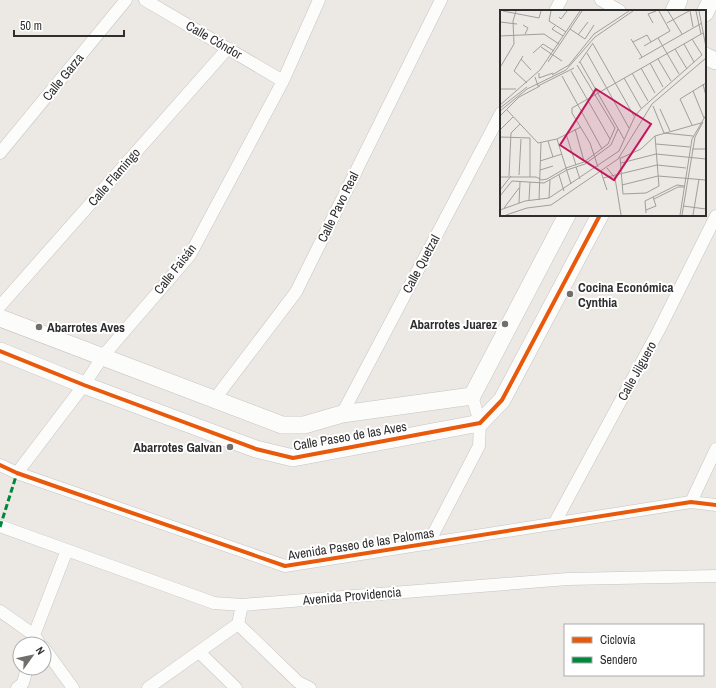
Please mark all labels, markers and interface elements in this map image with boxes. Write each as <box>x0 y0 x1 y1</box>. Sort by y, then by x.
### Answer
inset map <box>500 10 706 216</box>
scale bar <box>14 12 124 38</box>
street label: Calle Cóndor <box>183 17 246 63</box>
text: 50 m <box>20 18 42 34</box>
street label: Calle Garza <box>39 50 87 104</box>
street label: Calle Flamingo <box>84 144 144 210</box>
street label: Calle Pavo Real <box>314 169 362 245</box>
street label: Calle Quetzal <box>398 232 444 296</box>
street label: Calle Faisán <box>150 240 200 298</box>
place label: Cocina Económica Cynthia <box>578 279 673 311</box>
marker: Cocina Económica Cynthia <box>565 289 575 299</box>
place label: Abarrotes Juarez <box>410 316 498 333</box>
place label: Abarrotes Aves <box>47 319 125 336</box>
marker: Abarrotes Juarez <box>500 319 510 329</box>
marker: Abarrotes Aves <box>34 322 44 332</box>
street label: Calle Jilguero <box>614 338 660 404</box>
street label: Calle Paseo de las Aves <box>292 418 408 454</box>
place label: Abarrotes Galvan <box>133 439 222 456</box>
marker: Abarrotes Galvan <box>225 442 235 452</box>
street label: Avenida Paseo de las Palomas <box>286 524 435 564</box>
street label: Avenida Providencia <box>301 583 402 609</box>
legend <box>564 624 704 676</box>
text: Ciclovía <box>600 632 636 648</box>
north arrow <box>12 636 52 676</box>
text: N <box>33 644 48 657</box>
text: Sendero <box>600 652 637 668</box>

